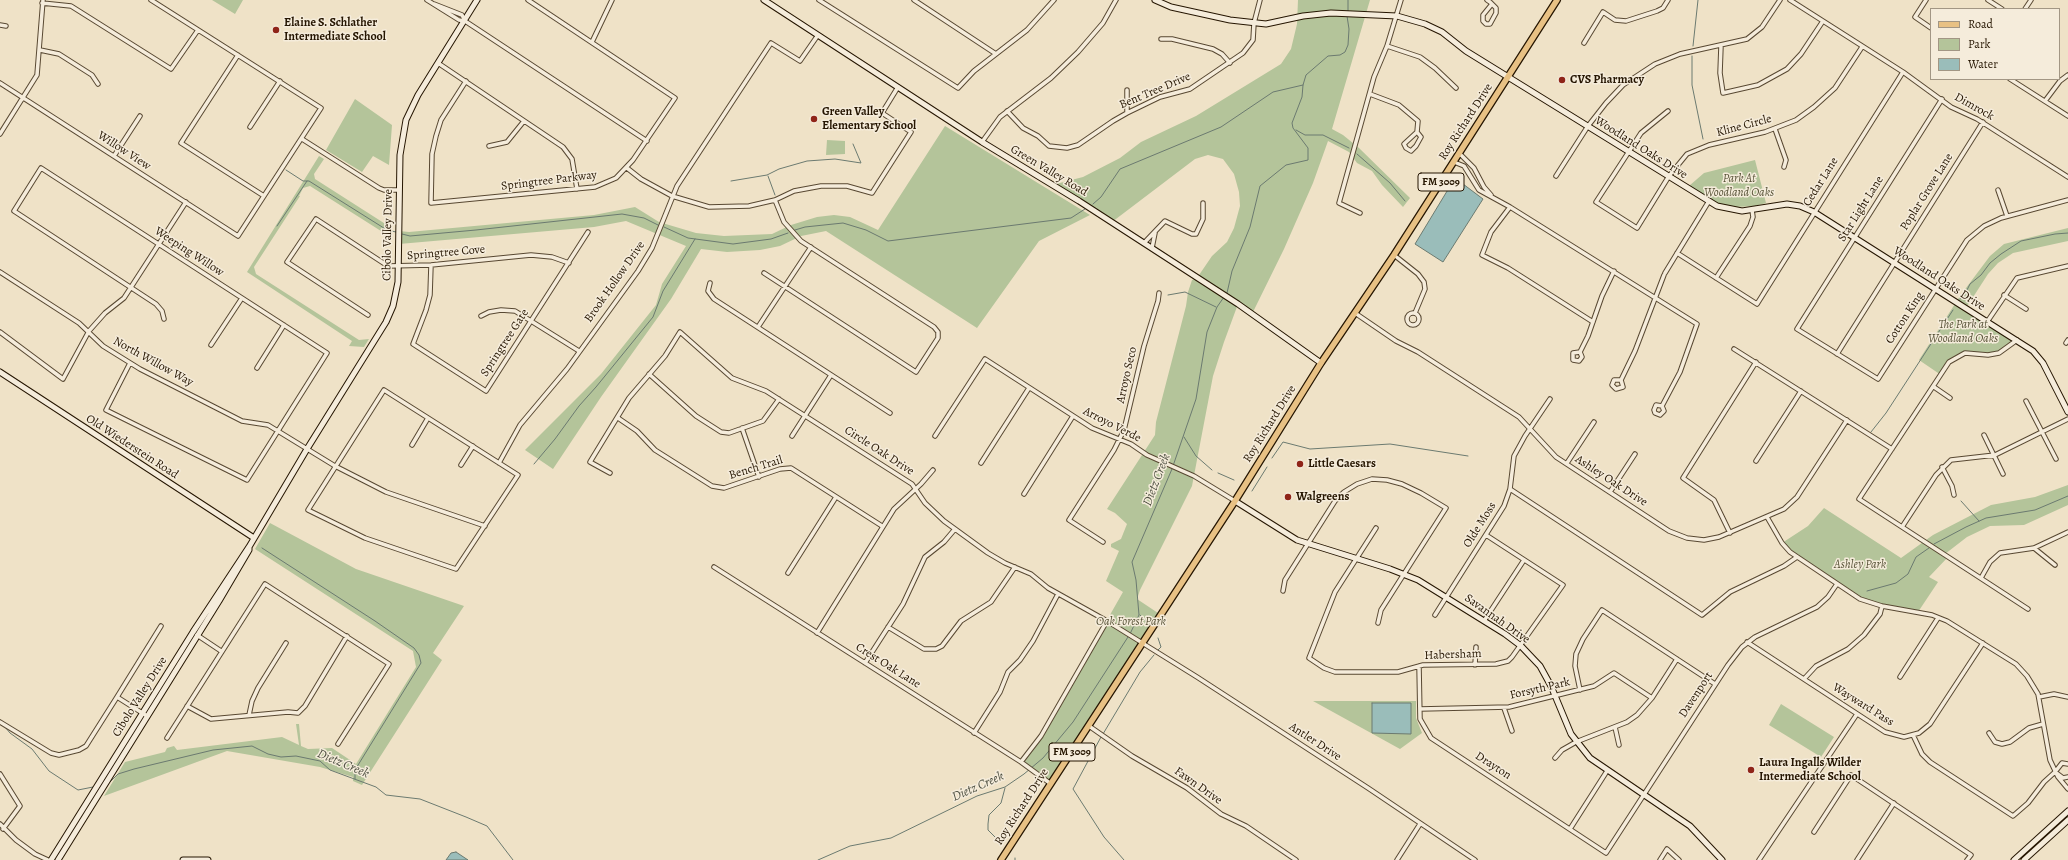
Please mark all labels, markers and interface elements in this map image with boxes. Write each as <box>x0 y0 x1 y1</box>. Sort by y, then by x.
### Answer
legend <box>1930 8 2060 80</box>
place label: Elaine S. Schlather Intermediate School <box>284 16 386 44</box>
text: Road <box>1968 16 1993 32</box>
marker: Elaine S. Schlather Intermediate School <box>271 25 281 35</box>
text: Park <box>1968 36 1991 52</box>
text: Water <box>1968 56 1998 72</box>
street label: Bent Tree Drive <box>1117 70 1193 112</box>
place label: CVS Pharmacy <box>1570 73 1644 87</box>
marker: CVS Pharmacy <box>1557 75 1567 85</box>
street label: Roy Richard Drive <box>1436 81 1496 163</box>
street label: Dimrock <box>1952 90 1996 124</box>
place label: Green Valley Elementary School <box>822 105 916 133</box>
street label: Kline Circle <box>1715 112 1773 140</box>
marker: Green Valley Elementary School <box>809 114 819 124</box>
street label: Woodland Oaks Drive <box>1592 114 1690 182</box>
street label: Willow View <box>95 128 153 174</box>
street label: Green Valley Road <box>1008 142 1090 200</box>
street label: Poplar Grove Lane <box>1897 151 1957 233</box>
street label: Cedar Lane <box>1800 155 1842 209</box>
street label: Springtree Parkway <box>500 168 598 194</box>
park label: Park At Woodland Oaks <box>1704 172 1774 200</box>
road number: FM 3009 <box>1418 173 1464 191</box>
street label: Star Light Lane <box>1835 173 1887 245</box>
street label: Cibolo Valley Drive <box>380 189 396 281</box>
street label: Weeping Willow <box>152 224 226 280</box>
street label: Brook Hollow Drive <box>582 239 648 325</box>
street label: Springtree Cove <box>406 242 486 264</box>
street label: Woodland Oaks Drive <box>1890 244 1988 314</box>
street label: Cotton King <box>1883 289 1927 347</box>
street label: Springtree Gate <box>478 307 532 379</box>
park label: The Park at Woodland Oaks <box>1928 318 1998 346</box>
street label: North Willow Way <box>110 334 196 390</box>
street label: Arroyo Seco <box>1114 345 1140 405</box>
street label: Roy Richard Drive <box>1240 383 1300 465</box>
street label: Arroyo Verde <box>1081 404 1143 446</box>
street label: Old Wiederstein Road <box>83 412 181 482</box>
street label: Circle Oak Drive <box>841 423 917 479</box>
water label: Dietz Creek <box>1140 452 1174 508</box>
street label: Ashley Oak Drive <box>1572 452 1650 510</box>
street label: Bench Trail <box>727 453 785 483</box>
place label: Little Caesars <box>1308 457 1376 471</box>
marker: Little Caesars <box>1295 459 1305 469</box>
place label: Walgreens <box>1296 490 1349 504</box>
marker: Walgreens <box>1283 492 1293 502</box>
street label: Olde Moss <box>1460 500 1500 550</box>
park label: Ashley Park <box>1834 558 1886 572</box>
street label: Savannah Drive <box>1461 591 1533 647</box>
park label: Oak Forest Park <box>1096 615 1166 629</box>
street label: Crest Oak Lane <box>853 640 923 692</box>
street label: Habersham <box>1424 647 1482 663</box>
street label: Cibolo Valley Drive <box>110 654 170 740</box>
street label: Davenport <box>1676 669 1716 721</box>
street label: Forsyth Park <box>1508 675 1572 703</box>
street label: Wayward Pass <box>1830 680 1896 730</box>
street label: Antler Drive <box>1286 720 1344 764</box>
road number: FM 3009 <box>1049 743 1095 761</box>
water label: Dietz Creek <box>315 746 371 782</box>
street label: Drayton <box>1472 749 1514 783</box>
place label: Laura Ingalls Wilder Intermediate School <box>1759 756 1861 784</box>
street label: Fawn Drive <box>1171 764 1225 808</box>
marker: Laura Ingalls Wilder Intermediate School <box>1746 765 1756 775</box>
street label: Roy Richard Drive <box>992 766 1052 848</box>
water label: Dietz Creek <box>950 769 1006 805</box>

